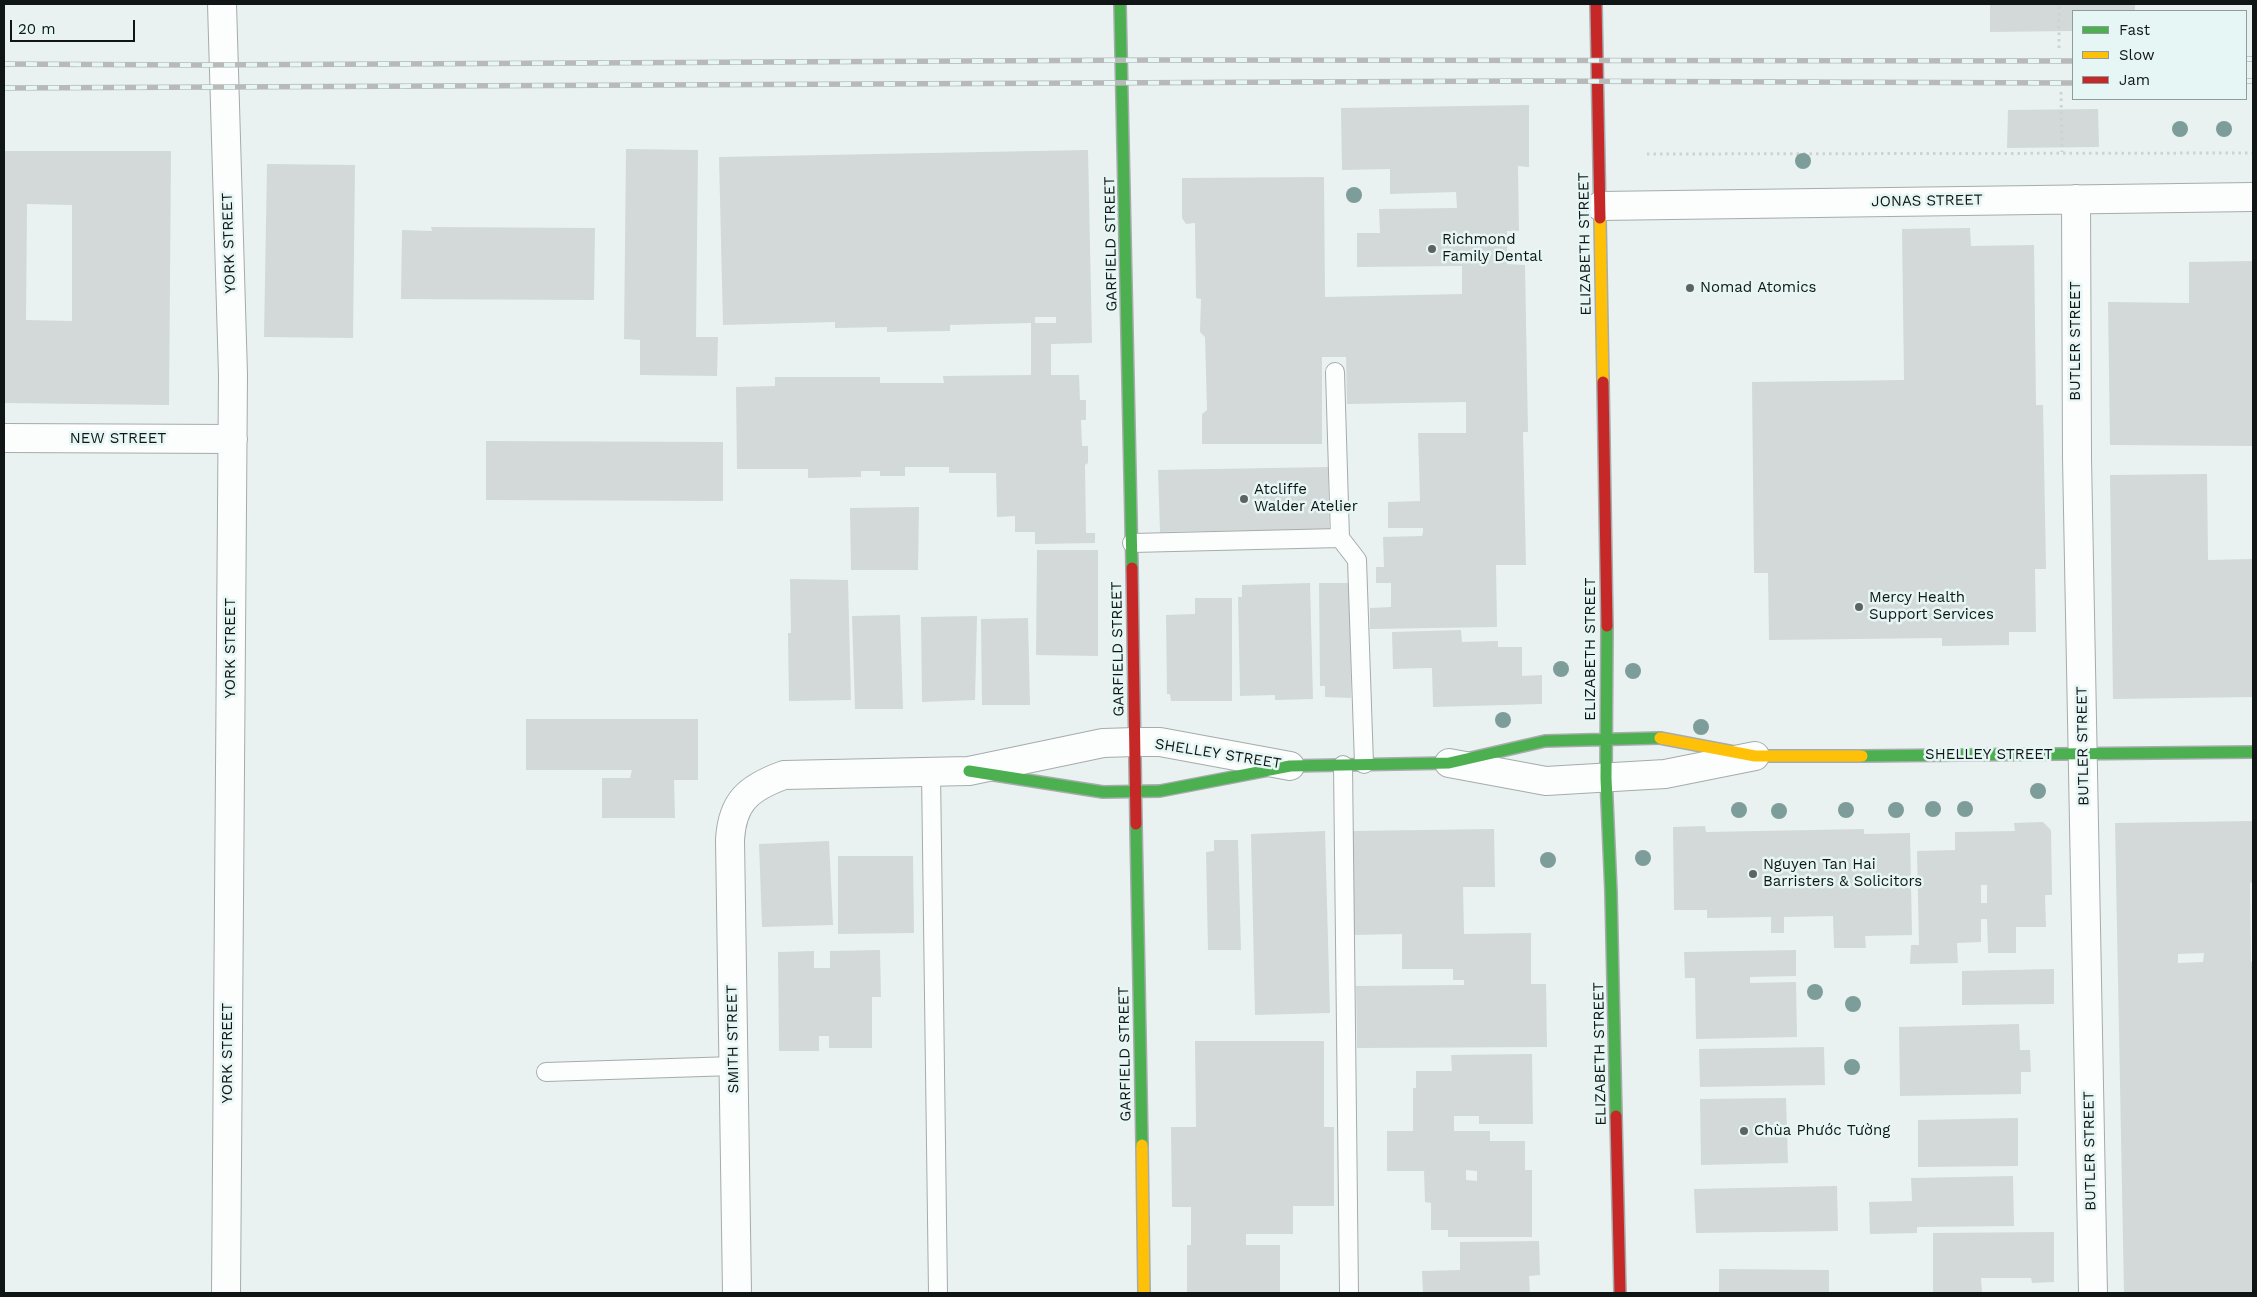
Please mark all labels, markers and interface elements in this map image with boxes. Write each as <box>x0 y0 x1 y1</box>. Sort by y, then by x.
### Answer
scale bar <box>12 10 138 42</box>
legend <box>2072 10 2247 100</box>
text: 20 m <box>18 20 56 38</box>
text: Fast <box>2119 21 2150 39</box>
text: Slow <box>2119 46 2155 64</box>
text: Jam <box>2119 71 2150 89</box>
street label: ELIZABETH STREET <box>1575 172 1595 316</box>
street label: GARFIELD STREET <box>1101 176 1121 312</box>
street label: JONAS STREET <box>1871 191 1983 211</box>
street label: YORK STREET <box>218 192 240 294</box>
place label: Richmond Family Dental <box>1442 231 1542 266</box>
marker: Richmond Family Dental <box>1426 243 1438 255</box>
place label: Nomad Atomics <box>1700 279 1816 297</box>
street label: BUTLER STREET <box>2067 281 2085 401</box>
marker: Nomad Atomics <box>1684 282 1696 294</box>
street label: NEW STREET <box>70 430 166 448</box>
place label: Atcliffe Walder Atelier <box>1254 481 1358 516</box>
marker: Atcliffe Walder Atelier <box>1238 493 1250 505</box>
street label: ELIZABETH STREET <box>1582 577 1600 721</box>
street label: GARFIELD STREET <box>1108 581 1128 717</box>
place label: Mercy Health Support Services <box>1869 589 1994 624</box>
street label: YORK STREET <box>222 598 240 698</box>
marker: Mercy Health Support Services <box>1853 601 1865 613</box>
street label: BUTLER STREET <box>2073 686 2093 806</box>
street label: SHELLEY STREET <box>1153 735 1283 773</box>
street label: SHELLEY STREET <box>1925 746 2053 764</box>
place label: Nguyen Tan Hai Barristers & Solicitors <box>1763 856 1922 891</box>
marker: Nguyen Tan Hai Barristers & Solicitors <box>1747 868 1759 880</box>
street label: ELIZABETH STREET <box>1590 982 1610 1126</box>
street label: SMITH STREET <box>723 985 743 1093</box>
street label: GARFIELD STREET <box>1115 986 1135 1122</box>
street label: YORK STREET <box>219 1003 237 1103</box>
street label: BUTLER STREET <box>2080 1091 2100 1211</box>
place label: Chùa Phước Tường <box>1754 1122 1890 1140</box>
marker: Chùa Phước Tường <box>1738 1125 1750 1137</box>

